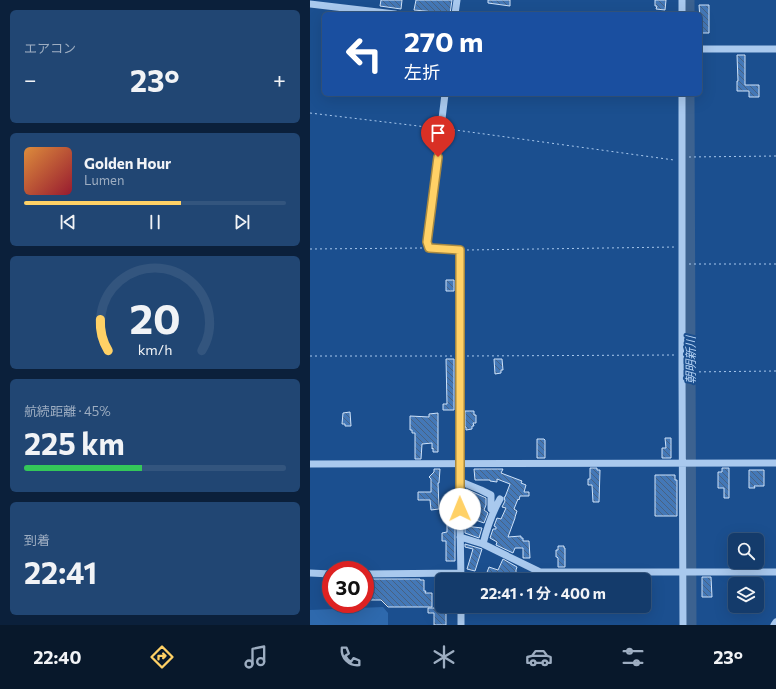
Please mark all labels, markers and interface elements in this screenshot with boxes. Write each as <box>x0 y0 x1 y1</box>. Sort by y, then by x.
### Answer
text: 270 m <box>404 24 483 58</box>
icon: left <box>338 28 390 80</box>
text: エアコン <box>24 40 76 56</box>
text: 23° <box>130 61 180 98</box>
text: 左折 <box>404 61 440 83</box>
text: − <box>24 66 37 93</box>
text: + <box>273 66 286 93</box>
pin <box>421 116 455 157</box>
icon: arrive <box>427 122 449 144</box>
text: Golden Hour <box>84 154 171 172</box>
text: Lumen <box>84 172 124 188</box>
icon: previous <box>57 211 79 233</box>
icon: pause <box>144 211 166 233</box>
icon: next <box>231 211 253 233</box>
text: 20 <box>129 291 181 342</box>
water label: 朝明新川 <box>683 334 697 384</box>
text: km/h <box>138 339 172 357</box>
text: 航続距離 · 45% <box>24 403 111 419</box>
text: 225 km <box>24 424 125 461</box>
position arrow <box>439 488 481 530</box>
text: 到着 <box>24 532 50 548</box>
map controls <box>728 533 764 613</box>
button: search <box>728 533 764 569</box>
text: 22:41 <box>24 553 97 590</box>
speed limit sign: 30 <box>322 561 374 613</box>
button: layers <box>728 577 764 613</box>
text: 22:41 · 1 分 · 400 m <box>480 584 606 602</box>
icon: directions <box>148 643 176 671</box>
icon: music <box>242 643 270 671</box>
icon: phone <box>336 643 364 671</box>
icon: climate <box>430 643 458 671</box>
icon: car <box>525 643 553 671</box>
icon: filters <box>619 643 647 671</box>
text: 22:40 <box>33 646 81 668</box>
text: 23° <box>713 646 743 668</box>

